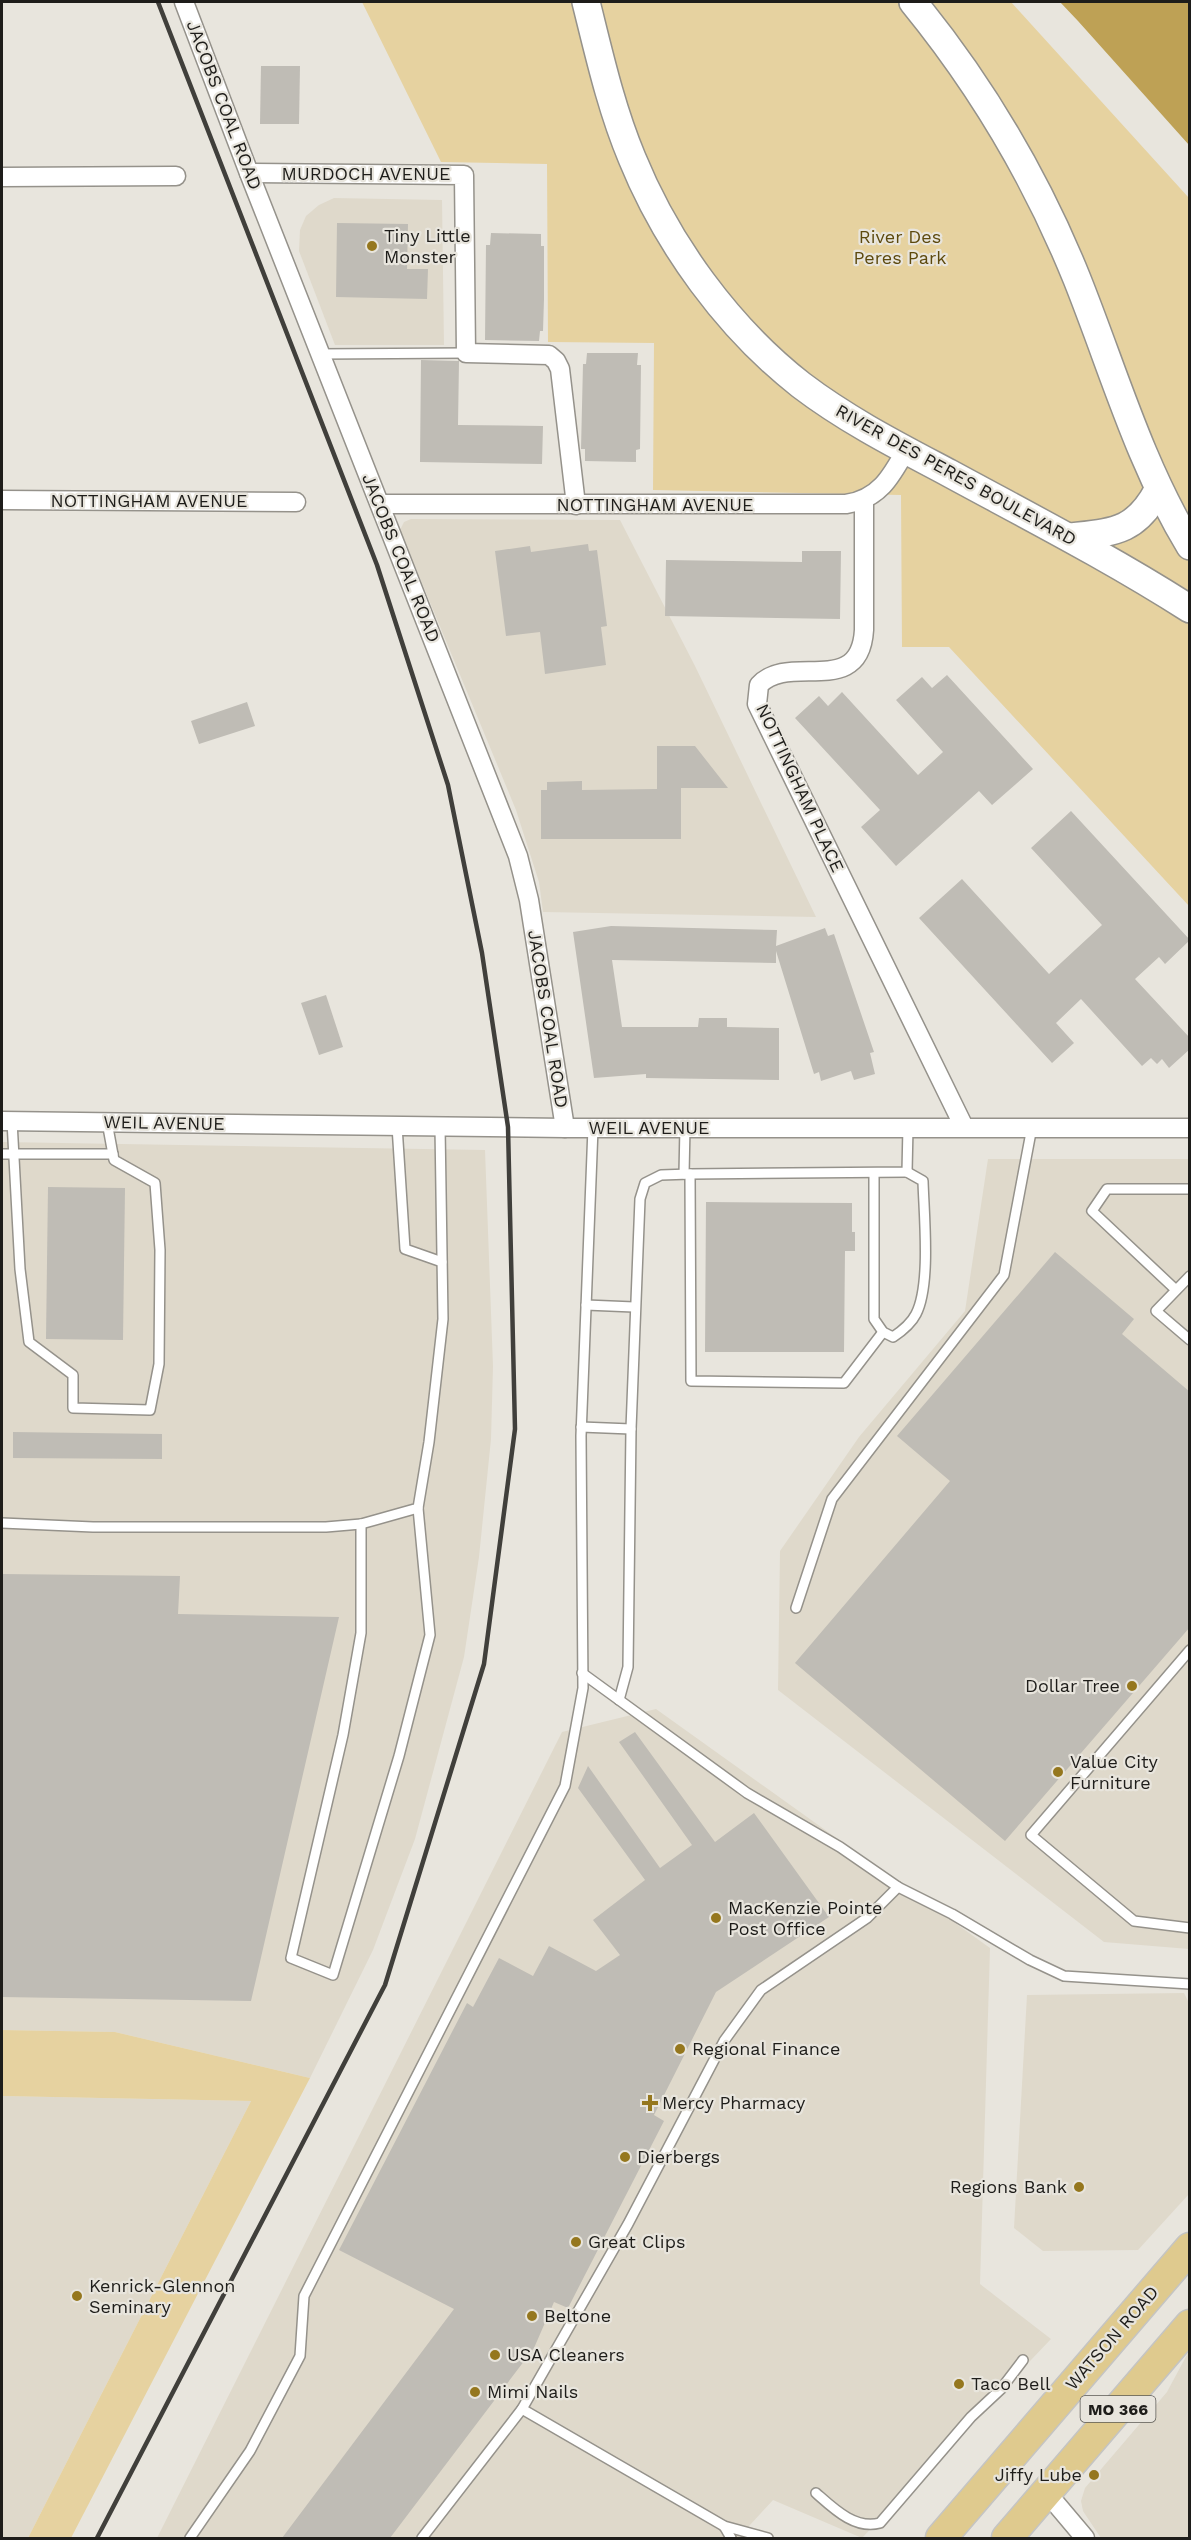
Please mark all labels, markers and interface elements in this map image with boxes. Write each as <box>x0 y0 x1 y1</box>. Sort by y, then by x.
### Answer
street label: JACOBS COAL ROAD <box>182 17 267 193</box>
street label: MURDOCH AVENUE <box>282 163 450 184</box>
place label: Tiny Little Monster <box>384 225 471 267</box>
park label: River Des Peres Park <box>854 226 947 268</box>
marker: Tiny Little Monster <box>365 239 379 253</box>
street label: RIVER DES PERES BOULEVARD <box>832 399 1080 550</box>
street label: JACOBS COAL ROAD <box>358 470 445 645</box>
street label: NOTTINGHAM AVENUE <box>51 490 247 511</box>
street label: NOTTINGHAM AVENUE <box>557 494 753 515</box>
street label: NOTTINGHAM PLACE <box>752 700 849 875</box>
street label: JACOBS COAL ROAD <box>524 928 573 1109</box>
street label: WEIL AVENUE <box>103 1111 225 1134</box>
street label: WEIL AVENUE <box>588 1117 710 1138</box>
place label: Dollar Tree <box>1025 1675 1120 1696</box>
marker: Dollar Tree <box>1125 1679 1139 1693</box>
place label: Value City Furniture <box>1070 1751 1159 1793</box>
marker: Value City Furniture <box>1051 1765 1065 1779</box>
place label: MacKenzie Pointe Post Office <box>728 1897 882 1939</box>
marker: MacKenzie Pointe Post Office <box>709 1911 723 1925</box>
place label: Regional Finance <box>692 2038 840 2059</box>
marker: Regional Finance <box>673 2042 687 2056</box>
place label: Mercy Pharmacy <box>662 2092 806 2113</box>
marker: Mercy Pharmacy <box>643 2096 657 2110</box>
place label: Dierbergs <box>637 2146 720 2167</box>
marker: Dierbergs <box>618 2150 632 2164</box>
place label: Regions Bank <box>950 2176 1067 2197</box>
marker: Regions Bank <box>1072 2180 1086 2194</box>
place label: Great Clips <box>588 2231 685 2252</box>
marker: Great Clips <box>569 2235 583 2249</box>
place label: Kenrick-Glennon Seminary <box>89 2275 235 2317</box>
street label: WATSON ROAD <box>1061 2281 1163 2394</box>
marker: Kenrick-Glennon Seminary <box>70 2289 84 2303</box>
place label: Beltone <box>544 2305 611 2326</box>
marker: Beltone <box>525 2309 539 2323</box>
place label: USA Cleaners <box>507 2344 625 2365</box>
marker: USA Cleaners <box>488 2348 502 2362</box>
place label: Taco Bell <box>971 2373 1051 2394</box>
marker: Taco Bell <box>952 2377 966 2391</box>
place label: Mimi Nails <box>487 2381 578 2402</box>
marker: Mimi Nails <box>468 2385 482 2399</box>
road number: MO 366 <box>1080 2396 1156 2422</box>
place label: Jiffy Lube <box>995 2464 1082 2485</box>
marker: Jiffy Lube <box>1087 2468 1101 2482</box>

